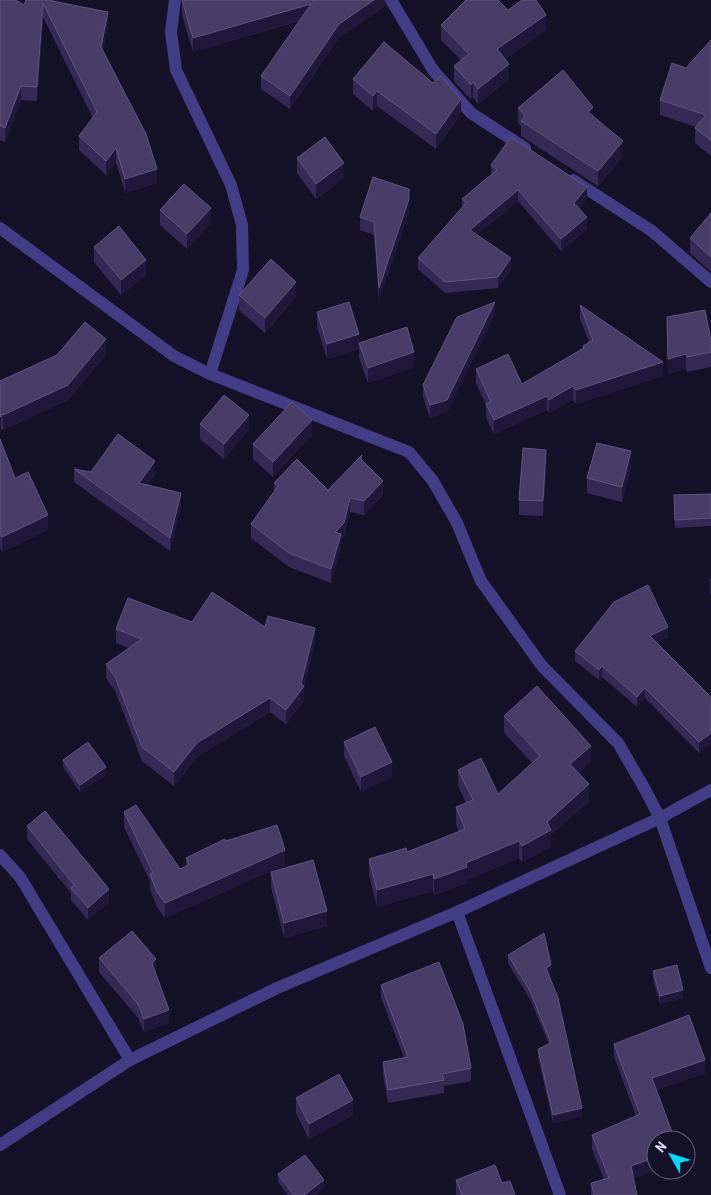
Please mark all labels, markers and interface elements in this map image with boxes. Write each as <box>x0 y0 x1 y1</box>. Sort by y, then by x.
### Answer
north arrow <box>646 1130 696 1180</box>
text: N <box>652 1138 670 1155</box>

